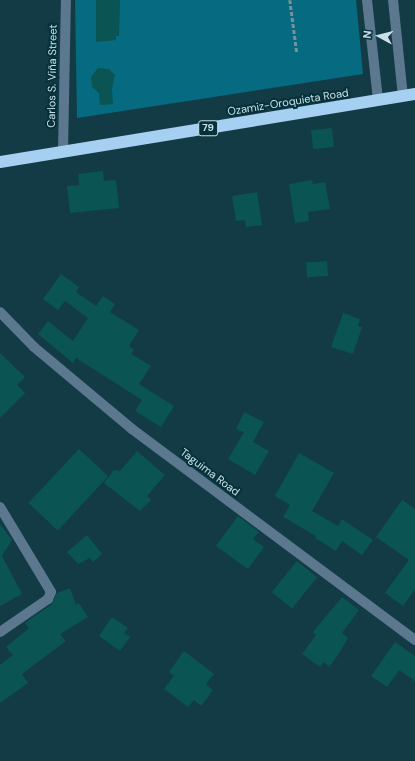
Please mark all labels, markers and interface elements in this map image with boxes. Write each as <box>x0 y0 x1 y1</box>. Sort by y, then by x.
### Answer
north arrow <box>359 16 399 56</box>
street label: Carlos S. Viña Street <box>45 24 59 128</box>
text: N <box>360 30 375 39</box>
street label: Ozamiz-Oroquieta Road <box>226 86 350 118</box>
road number: 79 <box>198 120 218 136</box>
street label: Taguima Road <box>178 445 242 499</box>

